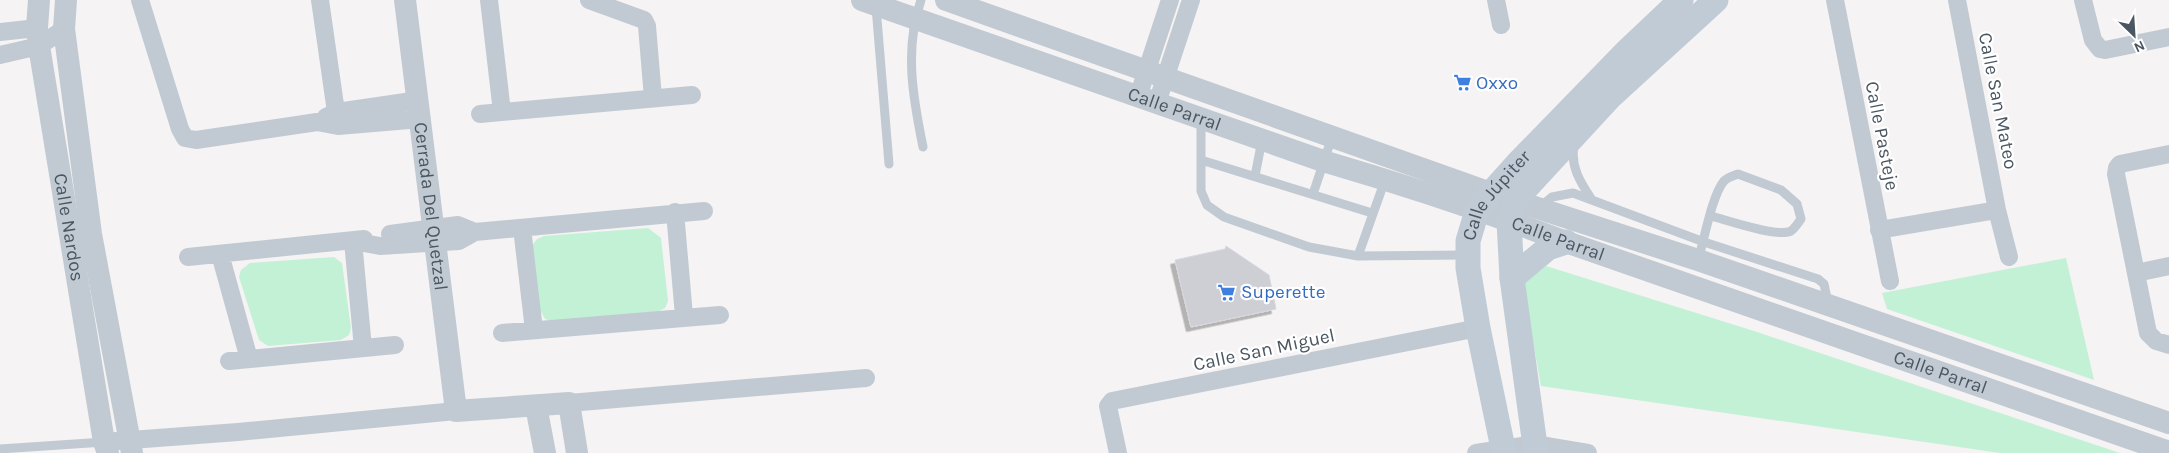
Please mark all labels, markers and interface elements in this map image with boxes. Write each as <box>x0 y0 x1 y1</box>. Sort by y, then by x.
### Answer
north arrow <box>2109 10 2159 60</box>
street label: Calle San Mateo <box>1974 31 2022 171</box>
text: N <box>2131 37 2147 56</box>
place label: Oxxo <box>1476 72 1518 94</box>
supermarket icon: Oxxo <box>1452 73 1472 93</box>
street label: Calle Pasteje <box>1861 80 1903 192</box>
street label: Calle Parral <box>1125 83 1224 136</box>
street label: Cerrada Del Quetzal <box>409 121 452 292</box>
street label: Calle Júpiter <box>1458 146 1535 243</box>
street label: Calle Nardos <box>49 172 88 283</box>
street label: Calle Parral <box>1509 212 1608 266</box>
place label: Superette <box>1241 281 1326 303</box>
supermarket icon: Superette <box>1217 282 1237 302</box>
street label: Calle San Miguel <box>1191 324 1337 376</box>
street label: Calle Parral <box>1891 346 1990 399</box>

